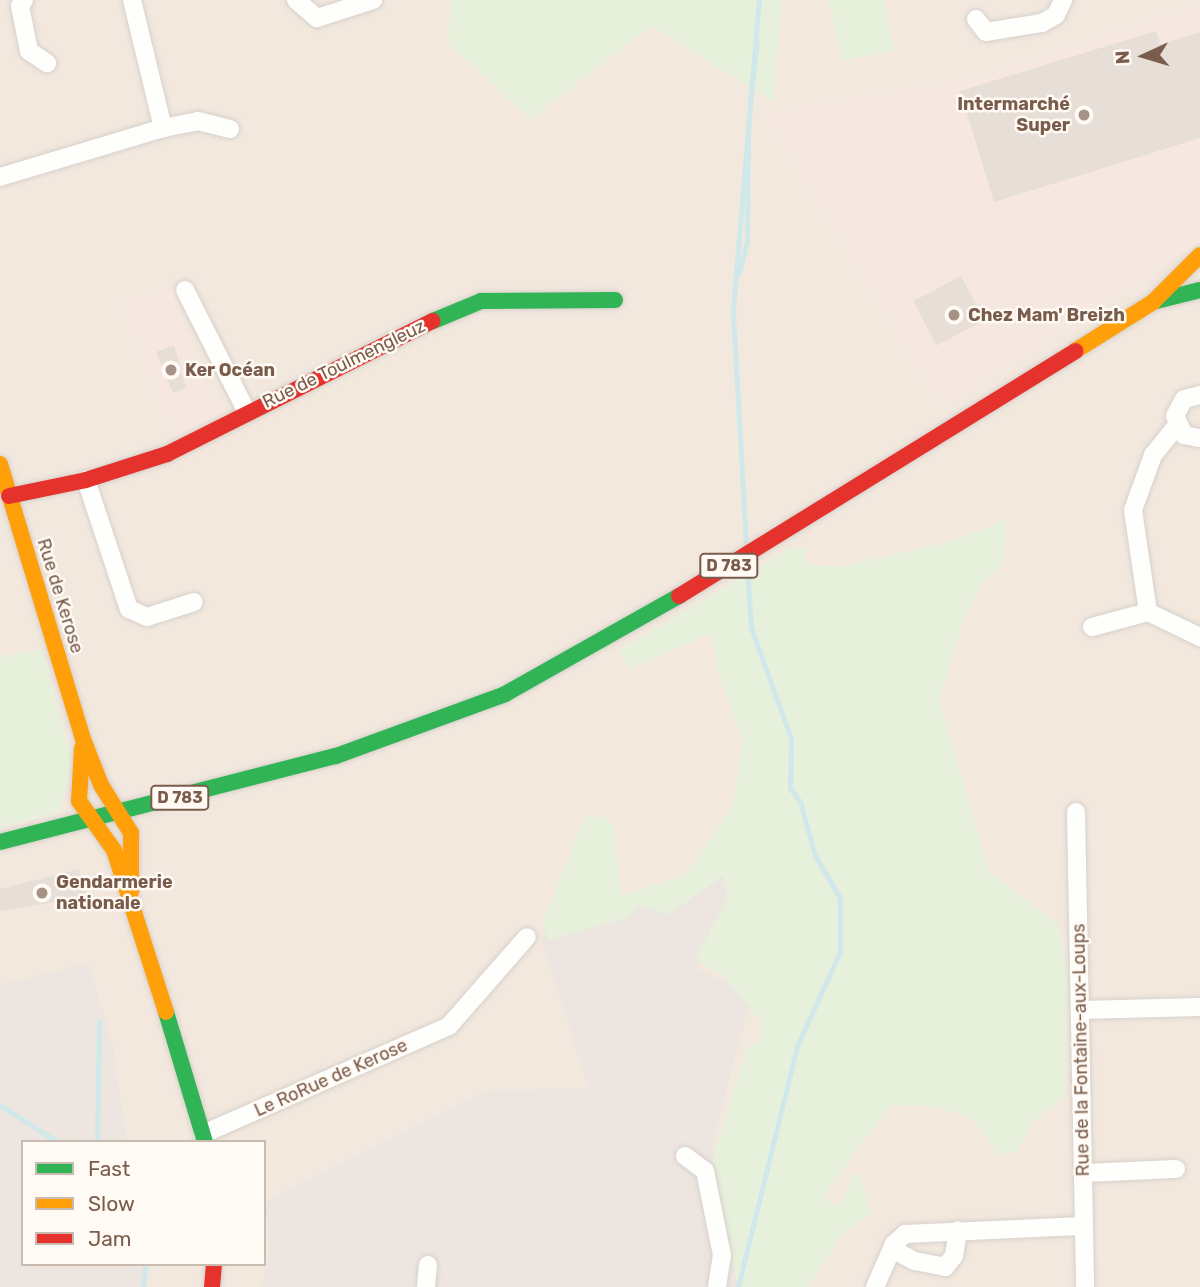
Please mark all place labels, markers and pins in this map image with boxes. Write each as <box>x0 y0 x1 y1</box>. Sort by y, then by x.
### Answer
place label: Intermarché Super <box>957 94 1070 136</box>
marker: Intermarché Super <box>1076 107 1092 123</box>
place label: Chez Mam' Breizh <box>968 304 1125 326</box>
marker: Chez Mam' Breizh <box>946 307 962 323</box>
place label: Ker Océan <box>185 359 275 381</box>
marker: Ker Océan <box>163 362 179 378</box>
place label: Gendarmerie nationale <box>56 872 173 914</box>
marker: Gendarmerie nationale <box>34 885 50 901</box>

